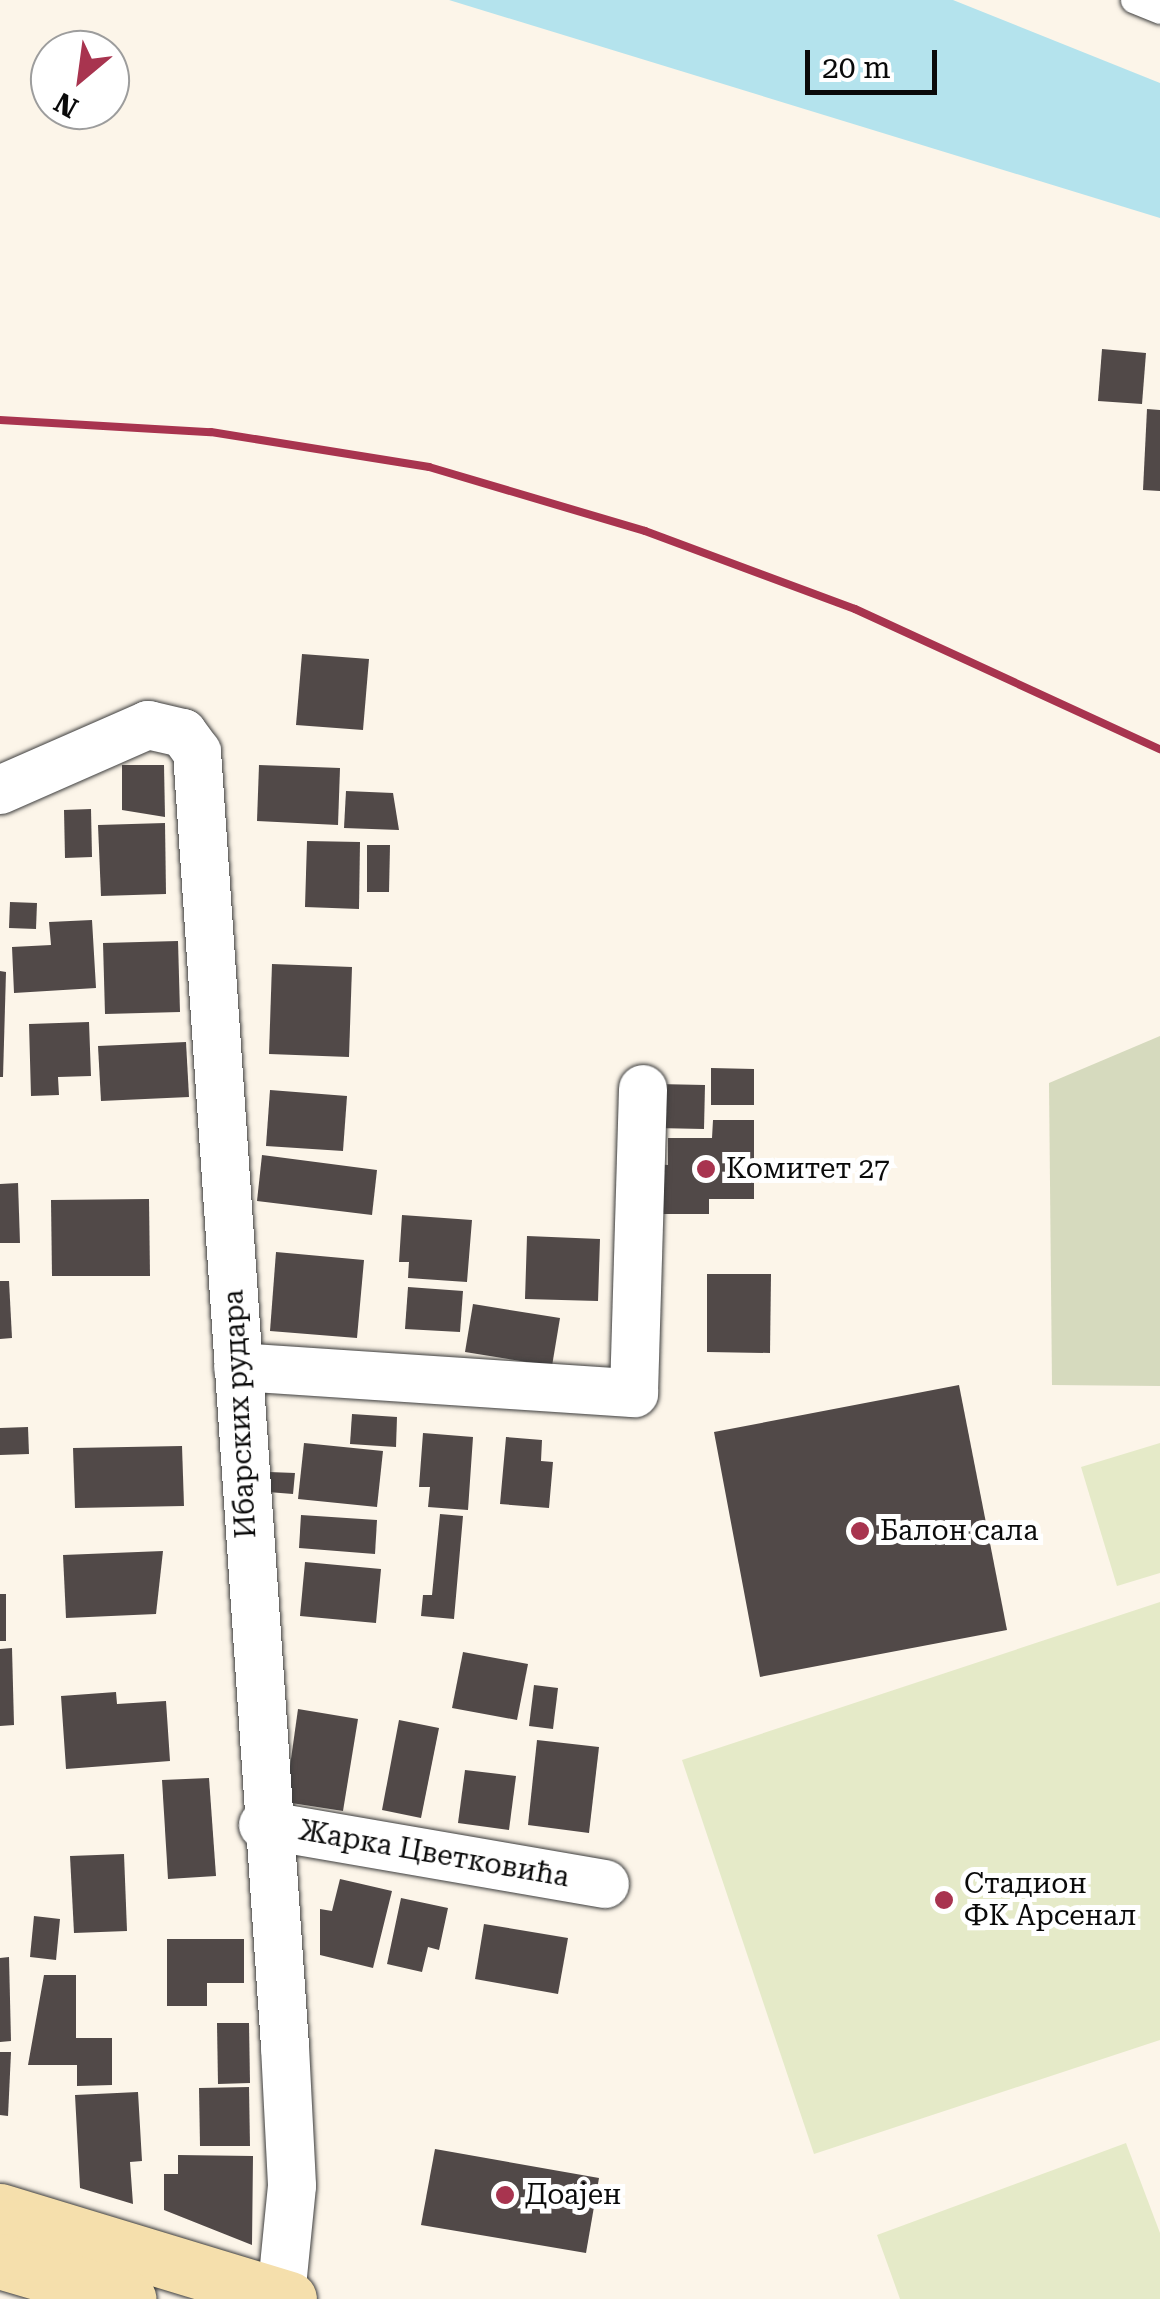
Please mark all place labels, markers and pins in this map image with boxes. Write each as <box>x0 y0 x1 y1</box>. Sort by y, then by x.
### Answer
place label: Комитет 27 <box>726 1152 890 1186</box>
marker: Комитет 27 <box>695 1158 717 1180</box>
place label: Балон сала <box>880 1514 1038 1548</box>
marker: Балон сала <box>849 1520 871 1542</box>
place label: Стадион ФК Арсенал <box>964 1867 1137 1933</box>
marker: Стадион ФК Арсенал <box>933 1889 955 1911</box>
place label: Доајен <box>525 2178 621 2212</box>
marker: Доајен <box>494 2184 516 2206</box>

